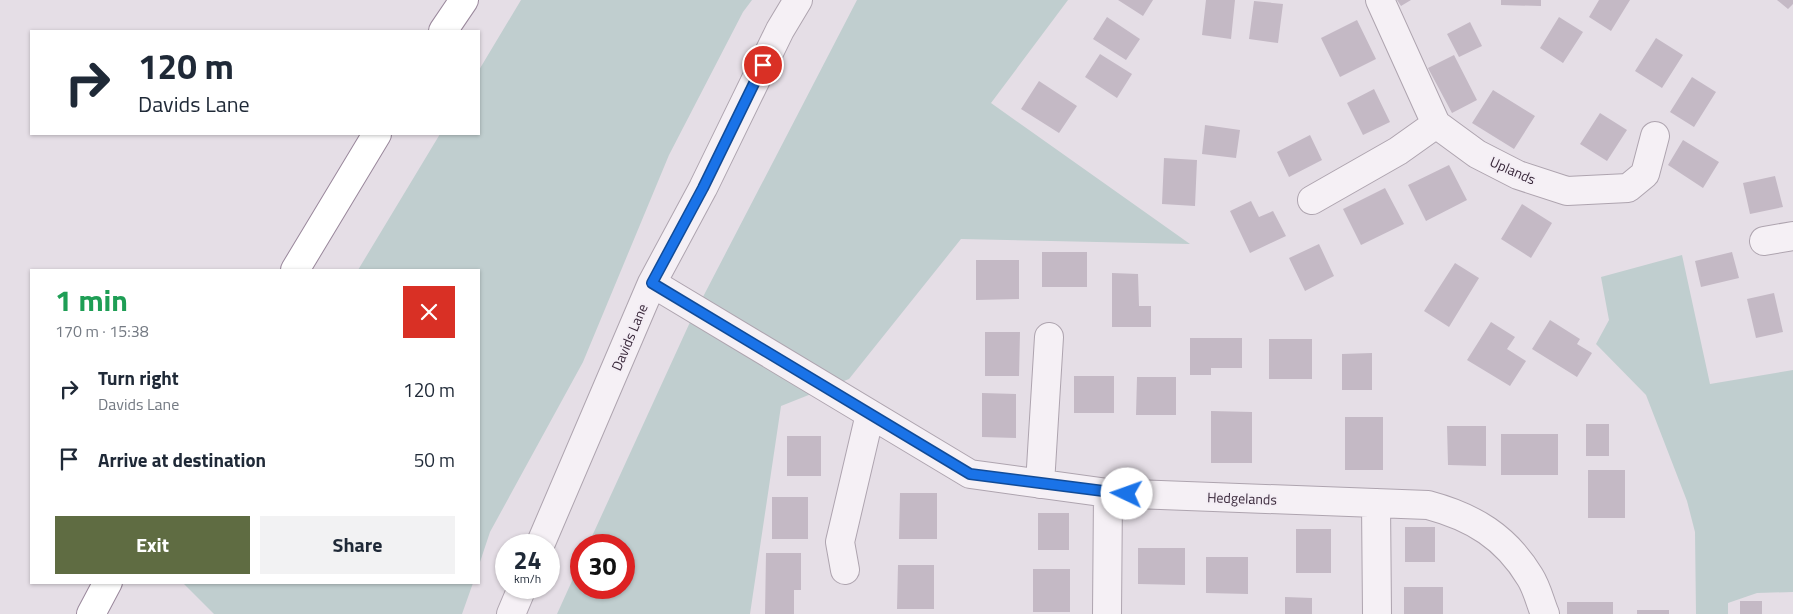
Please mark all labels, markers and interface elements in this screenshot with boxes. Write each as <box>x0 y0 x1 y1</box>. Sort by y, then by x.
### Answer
text: 120 m <box>138 39 234 93</box>
pin <box>742 44 784 86</box>
icon: right <box>55 50 120 115</box>
icon: arrive <box>749 51 777 79</box>
text: Davids Lane <box>138 87 250 121</box>
street label: Uplands <box>1487 151 1539 189</box>
text: 1 min <box>55 277 128 323</box>
button: close <box>403 286 455 338</box>
street label: Davids Lane <box>605 300 653 374</box>
text: 170 m · 15:38 <box>55 319 149 343</box>
text: Turn right <box>98 363 179 392</box>
icon: right <box>55 375 83 403</box>
text: 120 m <box>403 375 455 404</box>
text: Davids Lane <box>98 392 179 416</box>
icon: arrive <box>55 445 83 473</box>
text: Arrive at destination <box>98 445 266 474</box>
text: 50 m <box>414 445 455 474</box>
position arrow <box>1100 467 1152 519</box>
street label: Hedgelands <box>1207 486 1277 510</box>
button: Exit <box>55 516 250 574</box>
button: Share <box>260 516 455 574</box>
speed limit sign: 30 <box>570 534 635 599</box>
text: 24 <box>513 541 542 579</box>
text: km/h <box>514 569 541 588</box>

